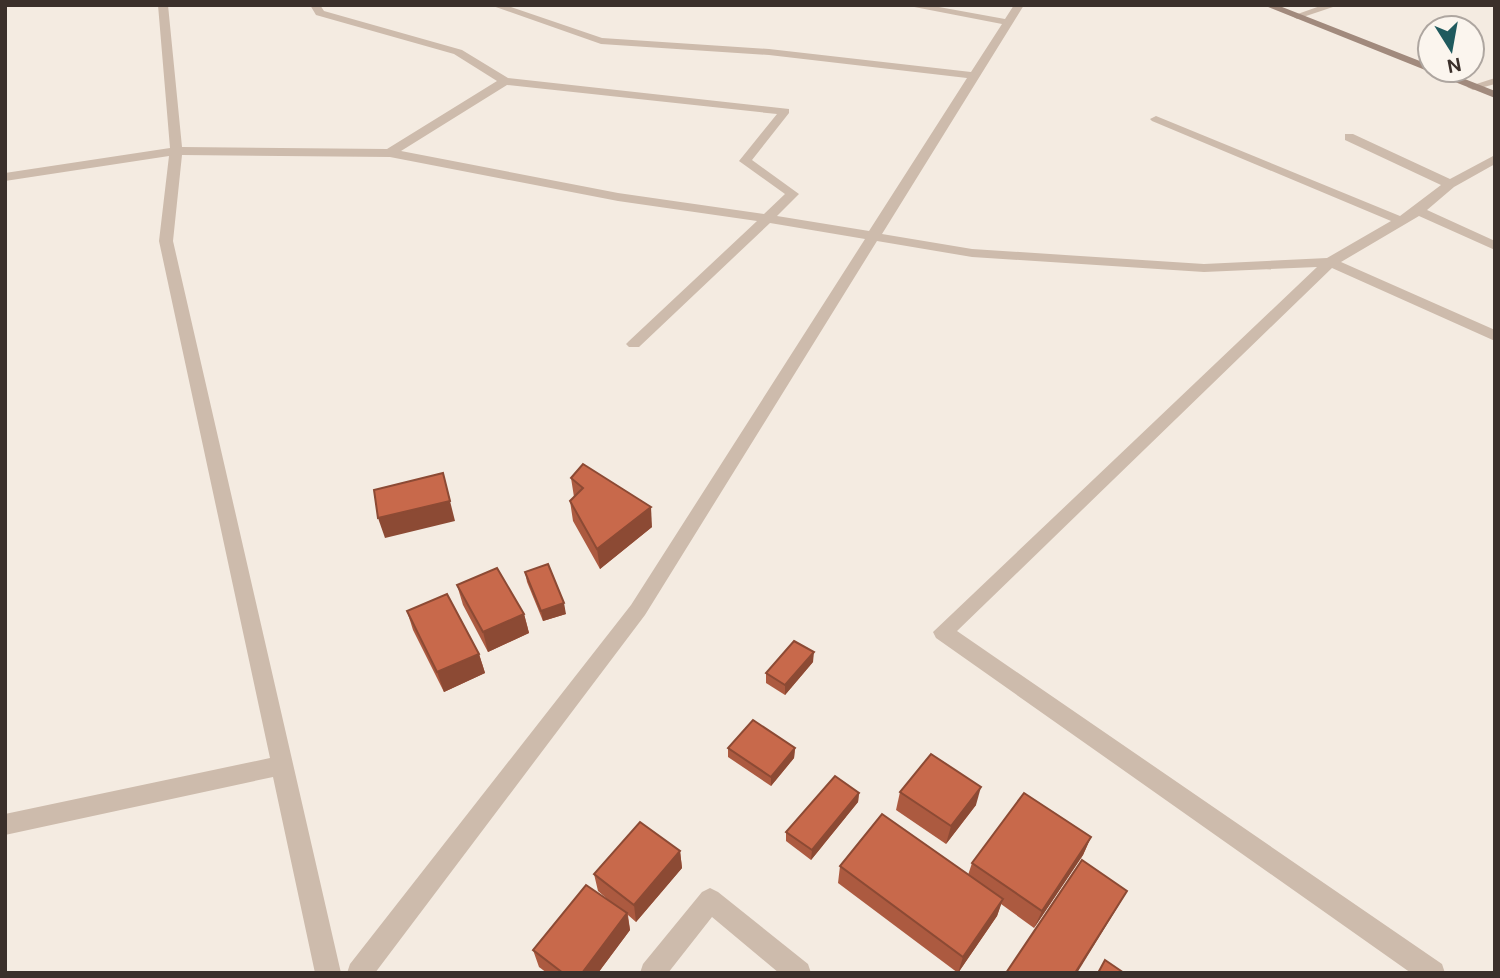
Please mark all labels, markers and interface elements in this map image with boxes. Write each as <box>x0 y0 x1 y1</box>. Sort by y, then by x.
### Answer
north arrow <box>1416 14 1486 84</box>
text: N <box>1445 52 1463 79</box>

